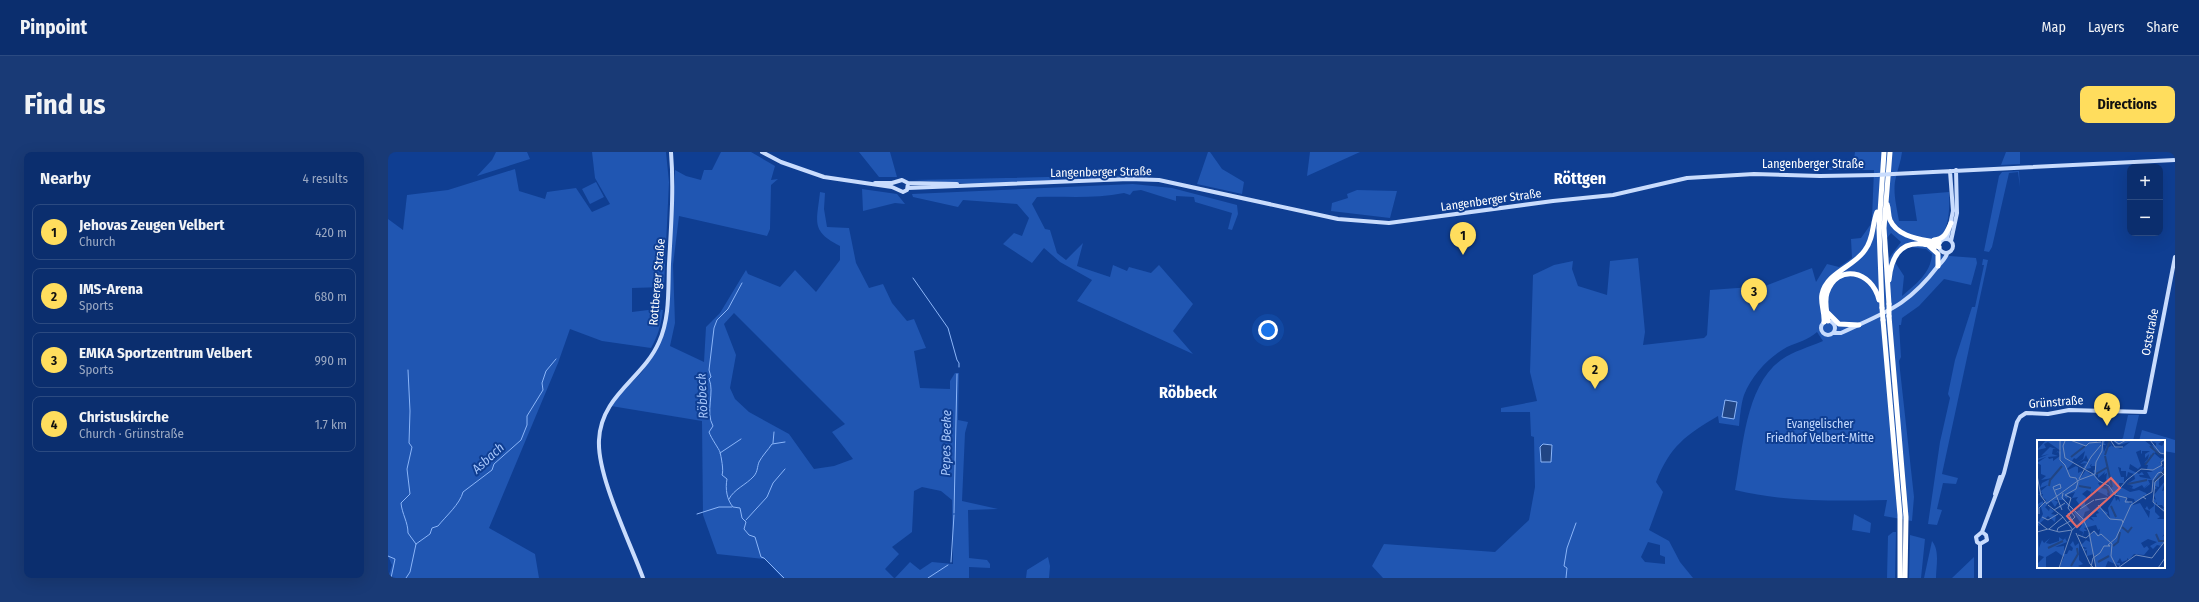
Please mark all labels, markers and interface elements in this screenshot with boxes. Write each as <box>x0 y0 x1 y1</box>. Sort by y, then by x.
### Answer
text: Pinpoint <box>20 16 87 39</box>
text: Map <box>2042 19 2066 36</box>
text: Layers <box>2088 19 2124 36</box>
text: Share <box>2146 19 2179 36</box>
button: Directions <box>2080 86 2175 123</box>
text: Find us <box>24 88 106 121</box>
street label: Langenberger Straße <box>1762 157 1864 171</box>
street label: Langenberger Straße <box>1050 164 1152 180</box>
map controls <box>2127 164 2163 236</box>
button: + <box>2127 164 2163 200</box>
text: Nearby <box>40 168 91 189</box>
district label: Röttgen <box>1554 169 1606 188</box>
text: 4 results <box>302 171 348 186</box>
street label: Langenberger Straße <box>1440 186 1542 214</box>
button: − <box>2127 200 2163 236</box>
text: Jehovas Zeugen Velbert <box>79 216 224 234</box>
pin: 1 <box>1450 222 1476 255</box>
text: 1 <box>51 225 57 240</box>
text: 420 m <box>315 225 347 240</box>
text: Church <box>79 234 116 249</box>
street label: Rottberger Straße <box>646 238 668 326</box>
pin: 3 <box>1741 278 1767 311</box>
text: IMS-Arena <box>79 280 143 298</box>
text: 2 <box>51 289 57 304</box>
text: 680 m <box>314 289 347 304</box>
text: Sports <box>79 298 114 313</box>
street label: Oststraße <box>2139 307 2161 357</box>
your location <box>1258 320 1278 340</box>
text: EMKA Sportzentrum Velbert <box>79 344 252 362</box>
text: 3 <box>51 353 57 368</box>
text: 990 m <box>315 353 347 368</box>
pin: 2 <box>1582 356 1608 389</box>
text: Sports <box>79 362 114 377</box>
water label: Röbbeck <box>693 372 711 419</box>
district label: Röbbeck <box>1159 383 1218 402</box>
street label: Grünstraße <box>2028 393 2084 411</box>
pin: 4 <box>2094 393 2120 426</box>
text: Christuskirche <box>79 408 169 426</box>
water label: Pepes Beeke <box>938 410 954 476</box>
text: 4 <box>51 417 57 432</box>
text: 1.7 km <box>315 417 347 432</box>
park label: Evangelischer Friedhof Velbert-Mitte <box>1766 417 1874 445</box>
text: Church · Grünstraße <box>79 426 184 441</box>
water label: Asbach <box>468 439 507 477</box>
inset map <box>2037 440 2165 568</box>

